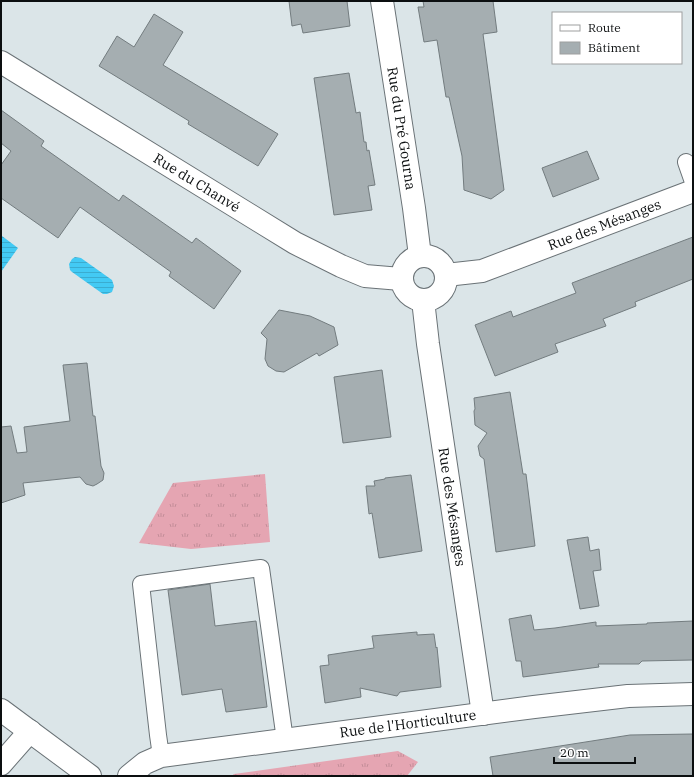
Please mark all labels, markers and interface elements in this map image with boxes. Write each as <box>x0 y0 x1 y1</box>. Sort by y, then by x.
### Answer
legend <box>552 12 682 64</box>
text: Route <box>588 20 621 35</box>
text: Bâtiment <box>588 40 640 55</box>
street label: Rue du Pré Gourna <box>383 66 420 192</box>
street label: Rue du Chanvé <box>150 149 243 216</box>
street label: Rue des Mésanges <box>545 195 664 254</box>
street label: Rue des Mésanges <box>434 446 470 568</box>
street label: Rue de l'Horticulture <box>338 706 477 741</box>
scale bar <box>554 739 635 765</box>
text: 20 m <box>560 745 589 760</box>

